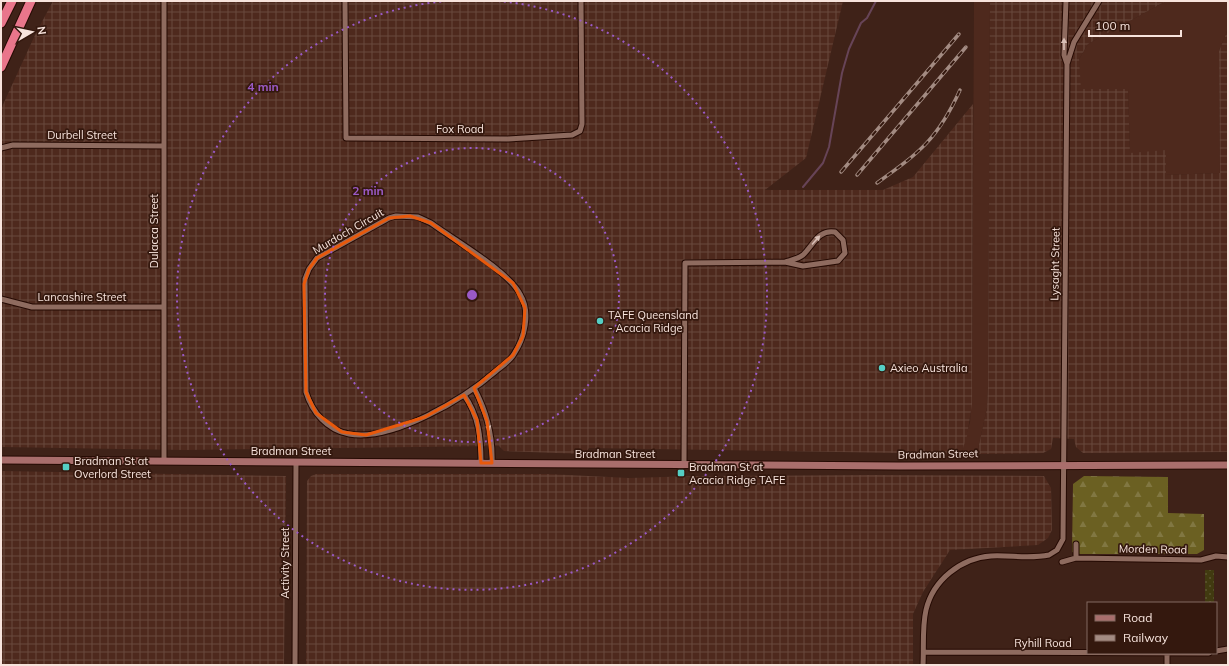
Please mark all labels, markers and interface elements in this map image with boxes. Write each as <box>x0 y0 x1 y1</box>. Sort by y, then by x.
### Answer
north arrow <box>12 12 52 52</box>
scale bar <box>1089 12 1181 38</box>
text: 100 m <box>1095 18 1130 33</box>
text: N <box>34 25 49 36</box>
one-way arrow <box>1061 37 1067 50</box>
text: 4 min <box>247 79 279 94</box>
street label: Fox Road <box>436 122 484 136</box>
street label: Durbell Street <box>47 128 117 142</box>
text: 2 min <box>352 183 384 198</box>
street label: Dulacca Street <box>147 194 161 268</box>
street label: Murdoch Circuit <box>310 205 386 257</box>
street label: Lysaght Street <box>1047 227 1063 301</box>
one-way arrow <box>811 235 820 245</box>
centre of rings <box>465 288 479 302</box>
street label: Lancashire Street <box>38 290 127 304</box>
place label: TAFE Queensland - Acacia Ridge <box>608 308 698 335</box>
marker: TAFE Queensland - Acacia Ridge <box>595 316 605 326</box>
place label: Axieo Australia <box>890 361 968 375</box>
marker: Axieo Australia <box>877 363 887 373</box>
one-way arrow <box>485 419 491 431</box>
street label: Bradman Street <box>251 444 331 458</box>
street label: Bradman Street <box>898 446 979 462</box>
street label: Bradman Street <box>575 447 655 461</box>
place label: Bradman St at Overlord Street <box>74 454 151 481</box>
place label: Bradman St at Acacia Ridge TAFE <box>689 460 785 487</box>
marker: Bradman St at Overlord Street <box>61 462 71 472</box>
marker: Bradman St at Acacia Ridge TAFE <box>676 468 686 478</box>
street label: Activity Street <box>278 527 292 599</box>
street label: Morden Road <box>1119 541 1187 557</box>
legend <box>1087 602 1217 654</box>
text: Road <box>1123 610 1152 625</box>
text: Railway <box>1123 630 1169 645</box>
street label: Ryhill Road <box>1014 636 1072 650</box>

